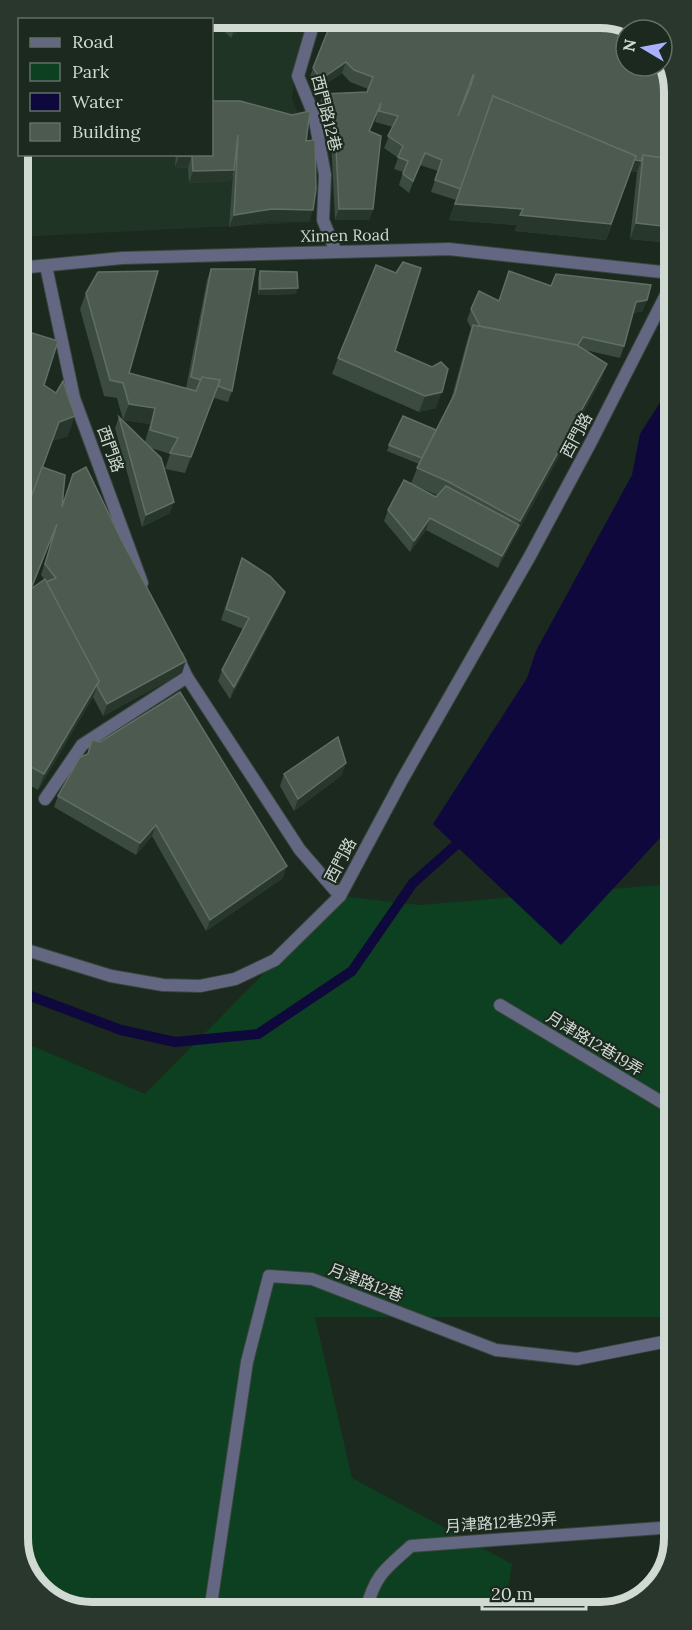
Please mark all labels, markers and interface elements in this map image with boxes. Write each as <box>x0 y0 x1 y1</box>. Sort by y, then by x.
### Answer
legend <box>18 18 213 156</box>
north arrow <box>614 18 674 78</box>
text: Road <box>72 30 114 53</box>
text: N <box>618 38 640 53</box>
text: Park <box>72 60 110 83</box>
street label: 西門路12巷 <box>308 73 346 153</box>
text: Water <box>72 90 123 113</box>
text: Building <box>72 120 142 143</box>
street label: Ximen Road <box>300 224 390 246</box>
street label: 西門路 <box>556 409 596 461</box>
street label: 西門路 <box>93 423 129 475</box>
street label: 西門路 <box>320 834 360 886</box>
street label: 月津路12巷19弄 <box>543 1006 647 1080</box>
street label: 月津路12巷 <box>326 1259 406 1305</box>
street label: 月津路12巷29弄 <box>444 1508 558 1536</box>
scale bar <box>482 1573 586 1611</box>
text: 20 m <box>491 1582 533 1605</box>

